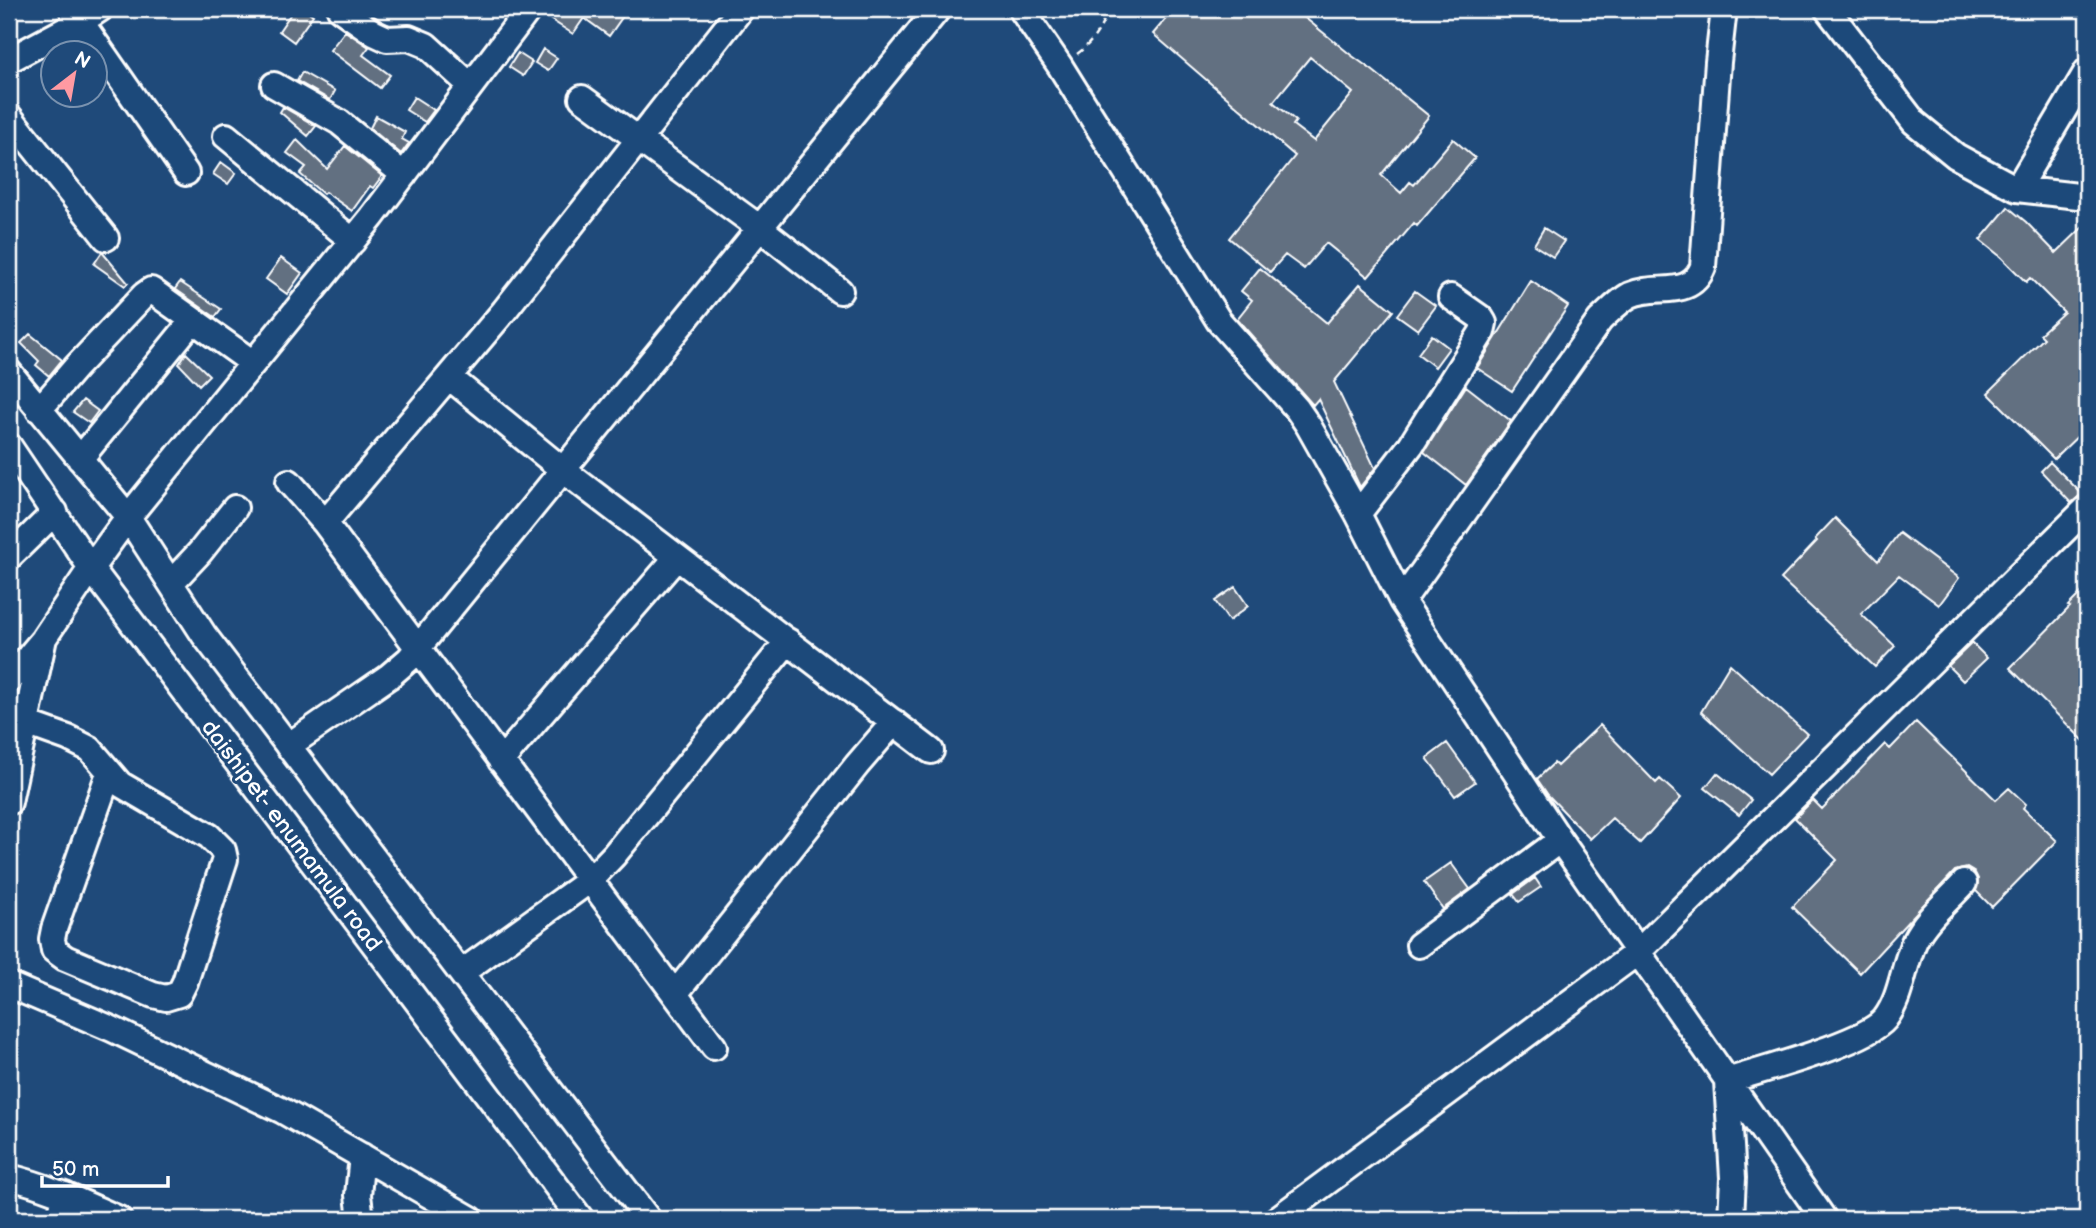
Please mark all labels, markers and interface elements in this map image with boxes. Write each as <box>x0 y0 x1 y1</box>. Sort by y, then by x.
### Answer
north arrow <box>38 38 108 108</box>
text: N <box>70 47 94 74</box>
street label: daishipet- enumamula road <box>195 714 388 957</box>
scale bar <box>42 1144 168 1188</box>
text: 50 m <box>52 1157 99 1182</box>

